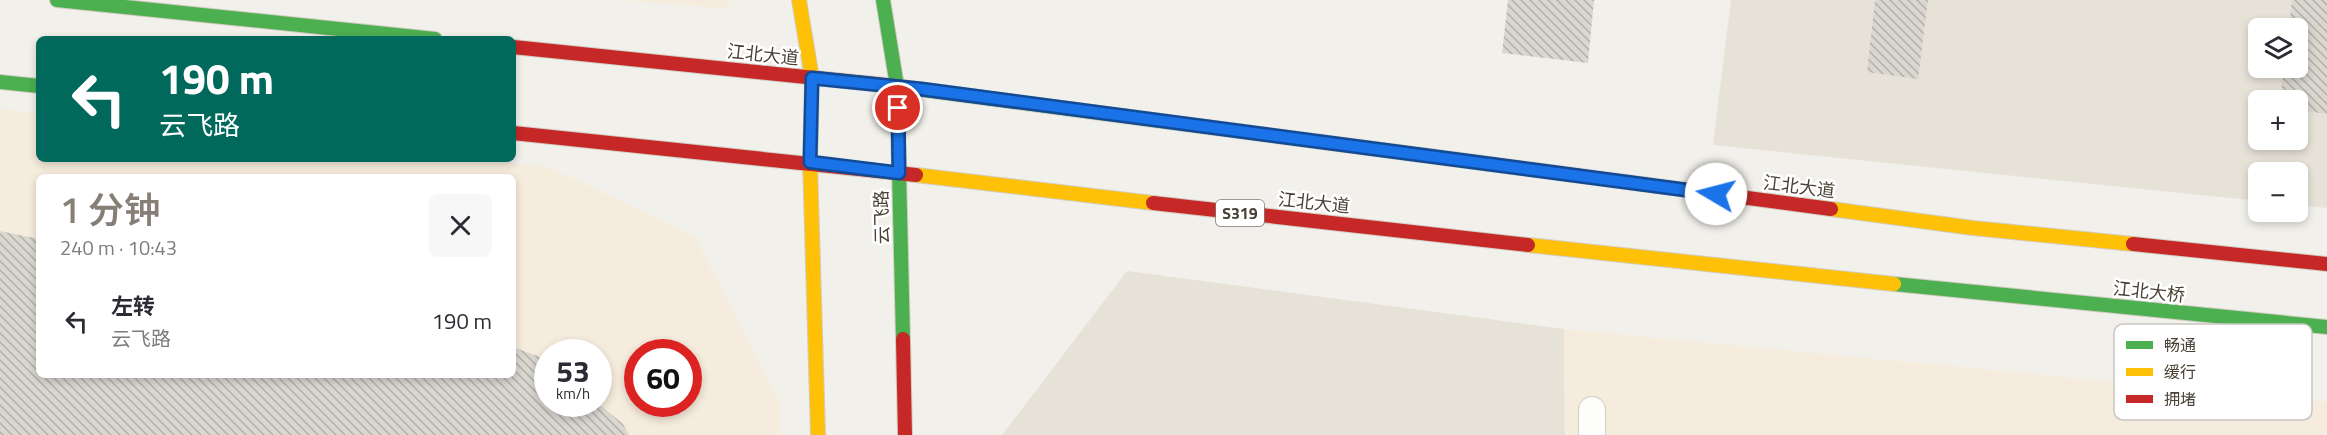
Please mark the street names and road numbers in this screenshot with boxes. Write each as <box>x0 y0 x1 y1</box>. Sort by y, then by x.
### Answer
street label: 江北大道 <box>726 37 800 72</box>
street label: 江北大道 <box>1762 169 1836 204</box>
street label: 江北大道 <box>1277 185 1351 220</box>
street label: 云飞路 <box>868 190 895 244</box>
road number: S319 <box>1216 200 1264 226</box>
street label: 江北大桥 <box>2112 274 2186 309</box>

